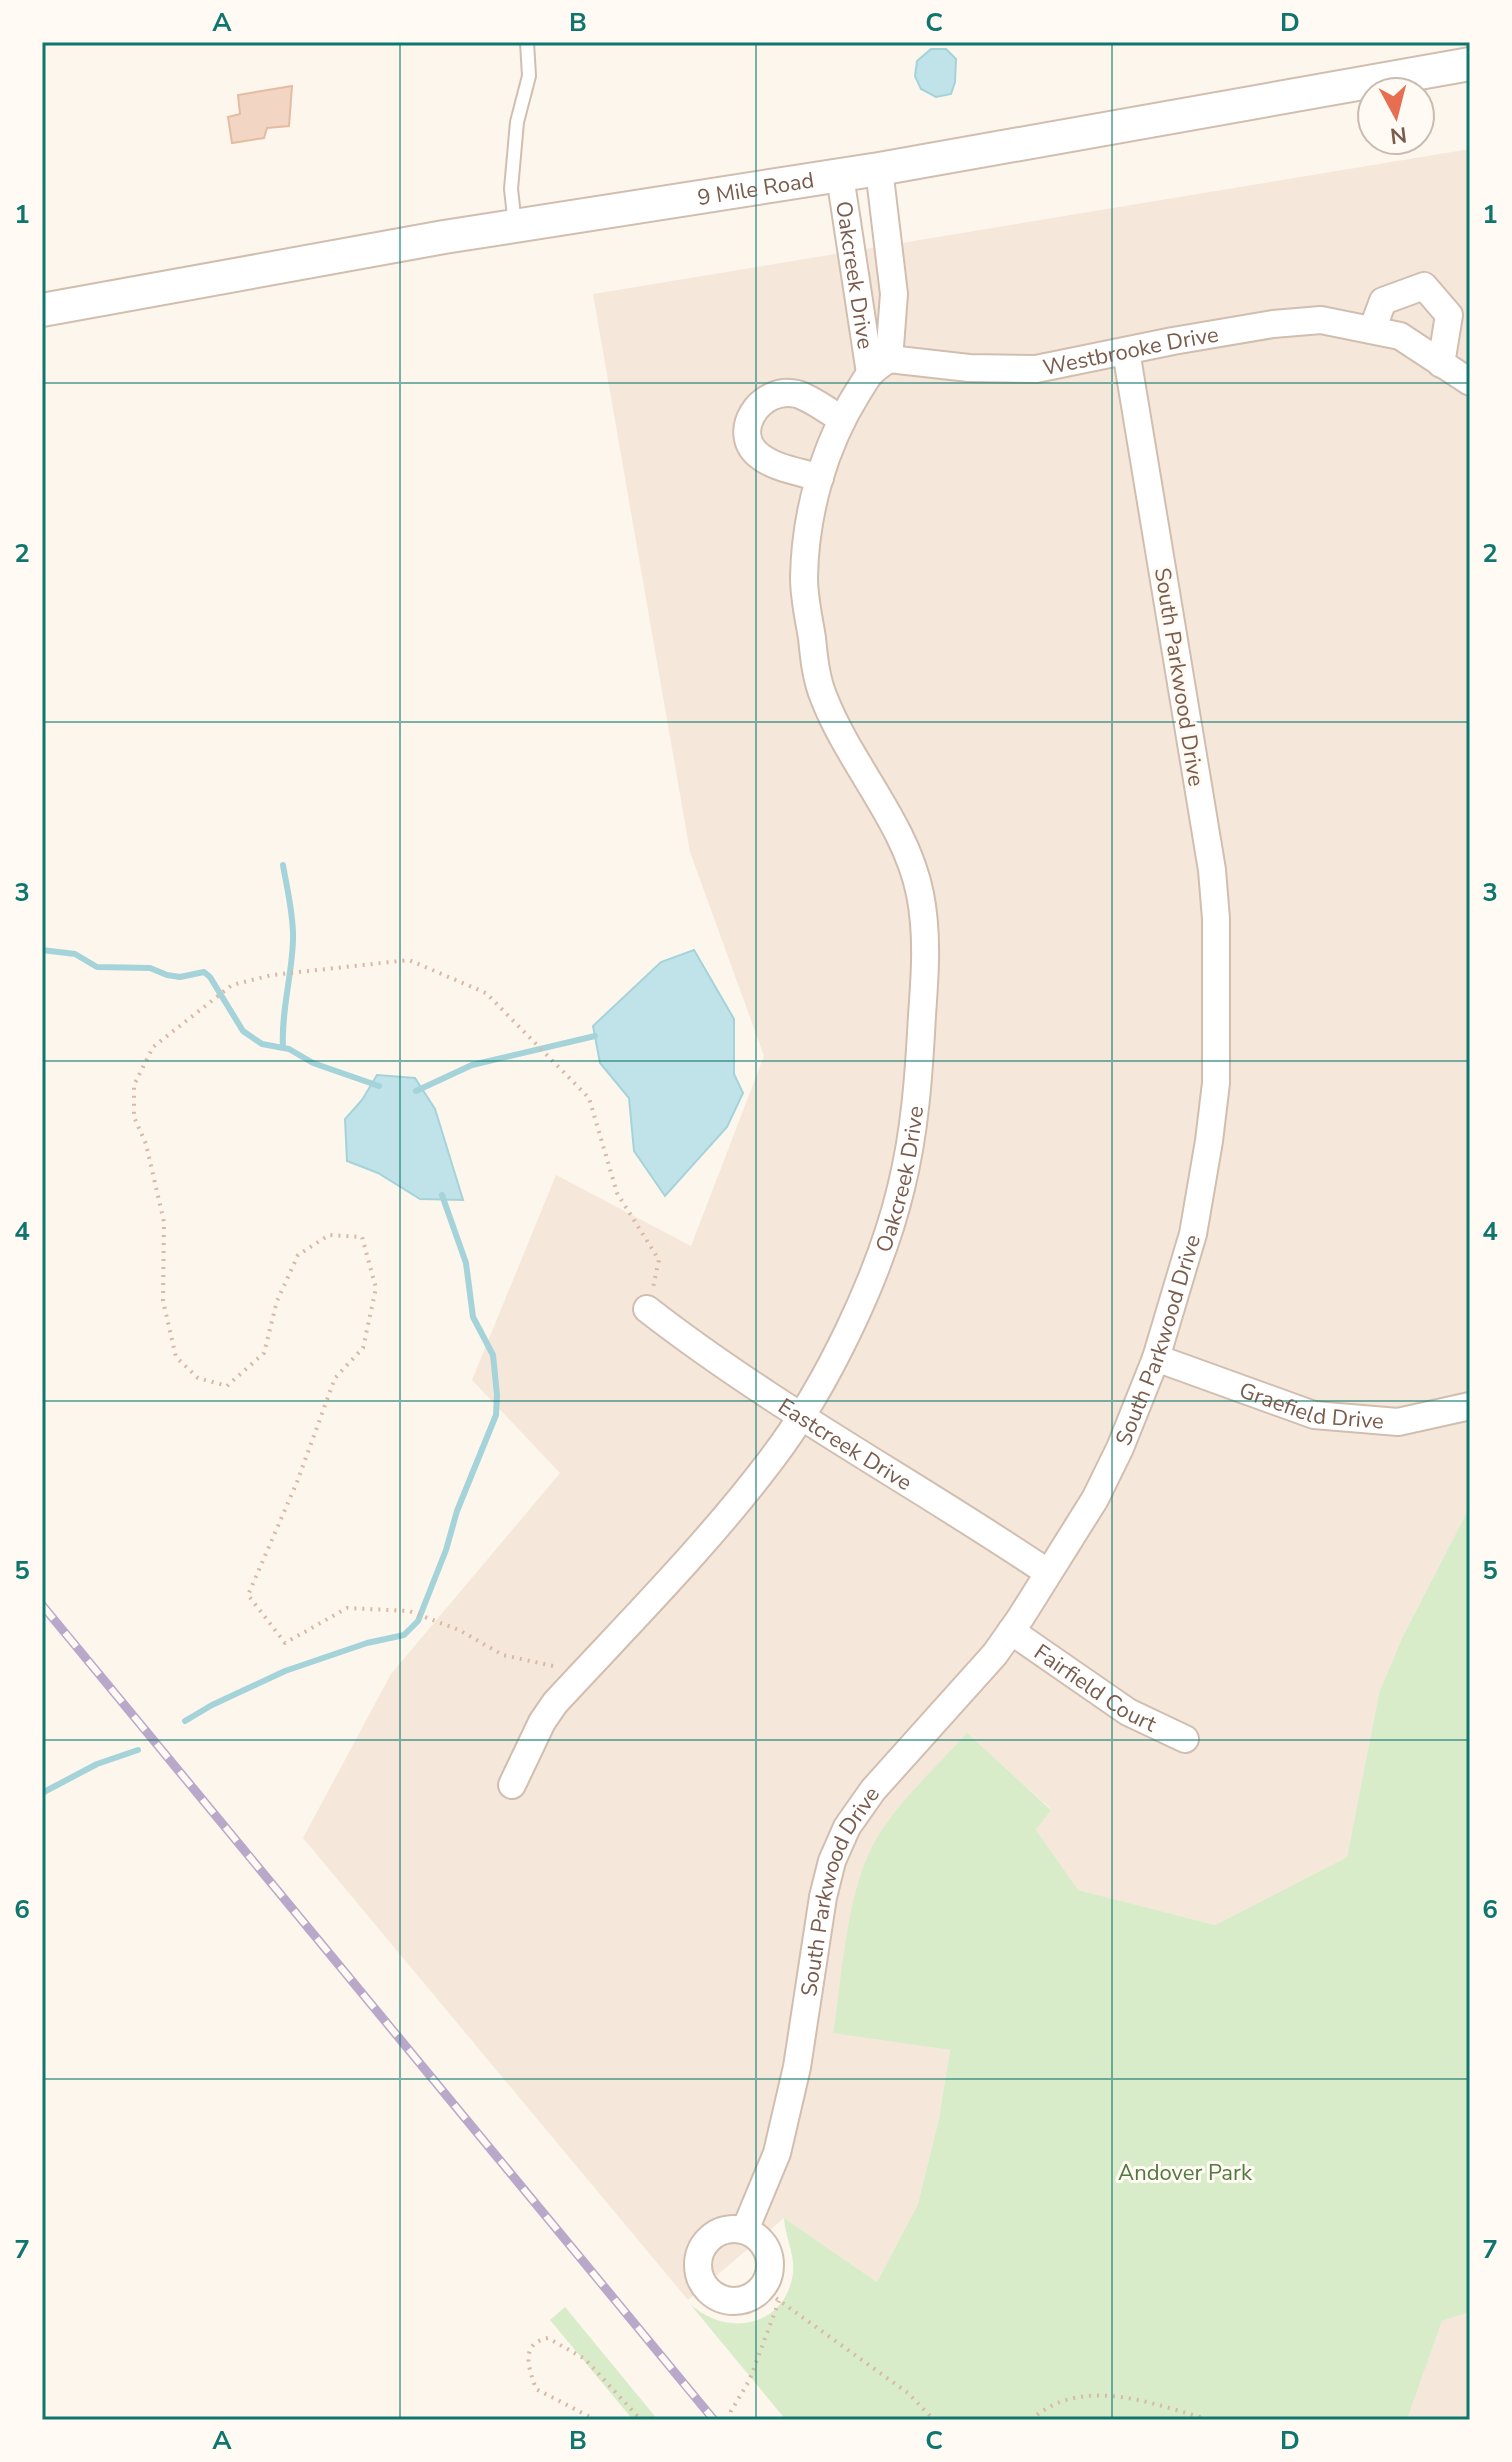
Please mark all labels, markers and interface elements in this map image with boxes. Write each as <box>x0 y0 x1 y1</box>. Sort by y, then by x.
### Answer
text: A <box>212 5 232 40</box>
text: B <box>569 5 587 40</box>
text: C <box>925 5 943 40</box>
text: D <box>1280 5 1300 40</box>
north arrow <box>1356 76 1436 156</box>
text: N <box>1388 119 1408 151</box>
street label: 9 Mile Road <box>695 165 816 213</box>
text: 1 <box>14 197 30 232</box>
text: 1 <box>1482 197 1498 232</box>
street label: Oakcreek Drive <box>828 199 880 351</box>
street label: Westbrooke Drive <box>1040 320 1221 383</box>
text: 2 <box>14 536 30 571</box>
text: 2 <box>1482 536 1498 571</box>
street label: South Parkwood Drive <box>1147 566 1211 789</box>
text: 3 <box>14 875 30 910</box>
text: 3 <box>1482 875 1498 910</box>
street label: Oakcreek Drive <box>869 1104 931 1256</box>
text: 4 <box>14 1214 30 1249</box>
text: 4 <box>1482 1214 1498 1249</box>
street label: South Parkwood Drive <box>1109 1231 1208 1450</box>
street label: Graefield Drive <box>1235 1375 1385 1437</box>
street label: Eastcreek Drive <box>772 1391 917 1498</box>
text: 5 <box>14 1553 30 1588</box>
text: 5 <box>1482 1553 1498 1588</box>
street label: Fairfield Court <box>1028 1638 1161 1739</box>
street label: South Parkwood Drive <box>794 1781 887 1998</box>
text: 6 <box>14 1892 30 1927</box>
text: 6 <box>1482 1892 1498 1927</box>
park label: Andover Park <box>1118 2158 1253 2188</box>
text: 7 <box>14 2232 30 2267</box>
text: 7 <box>1482 2232 1498 2267</box>
text: A <box>212 2423 232 2458</box>
text: B <box>569 2423 587 2458</box>
text: C <box>925 2423 943 2458</box>
text: D <box>1280 2423 1300 2458</box>

